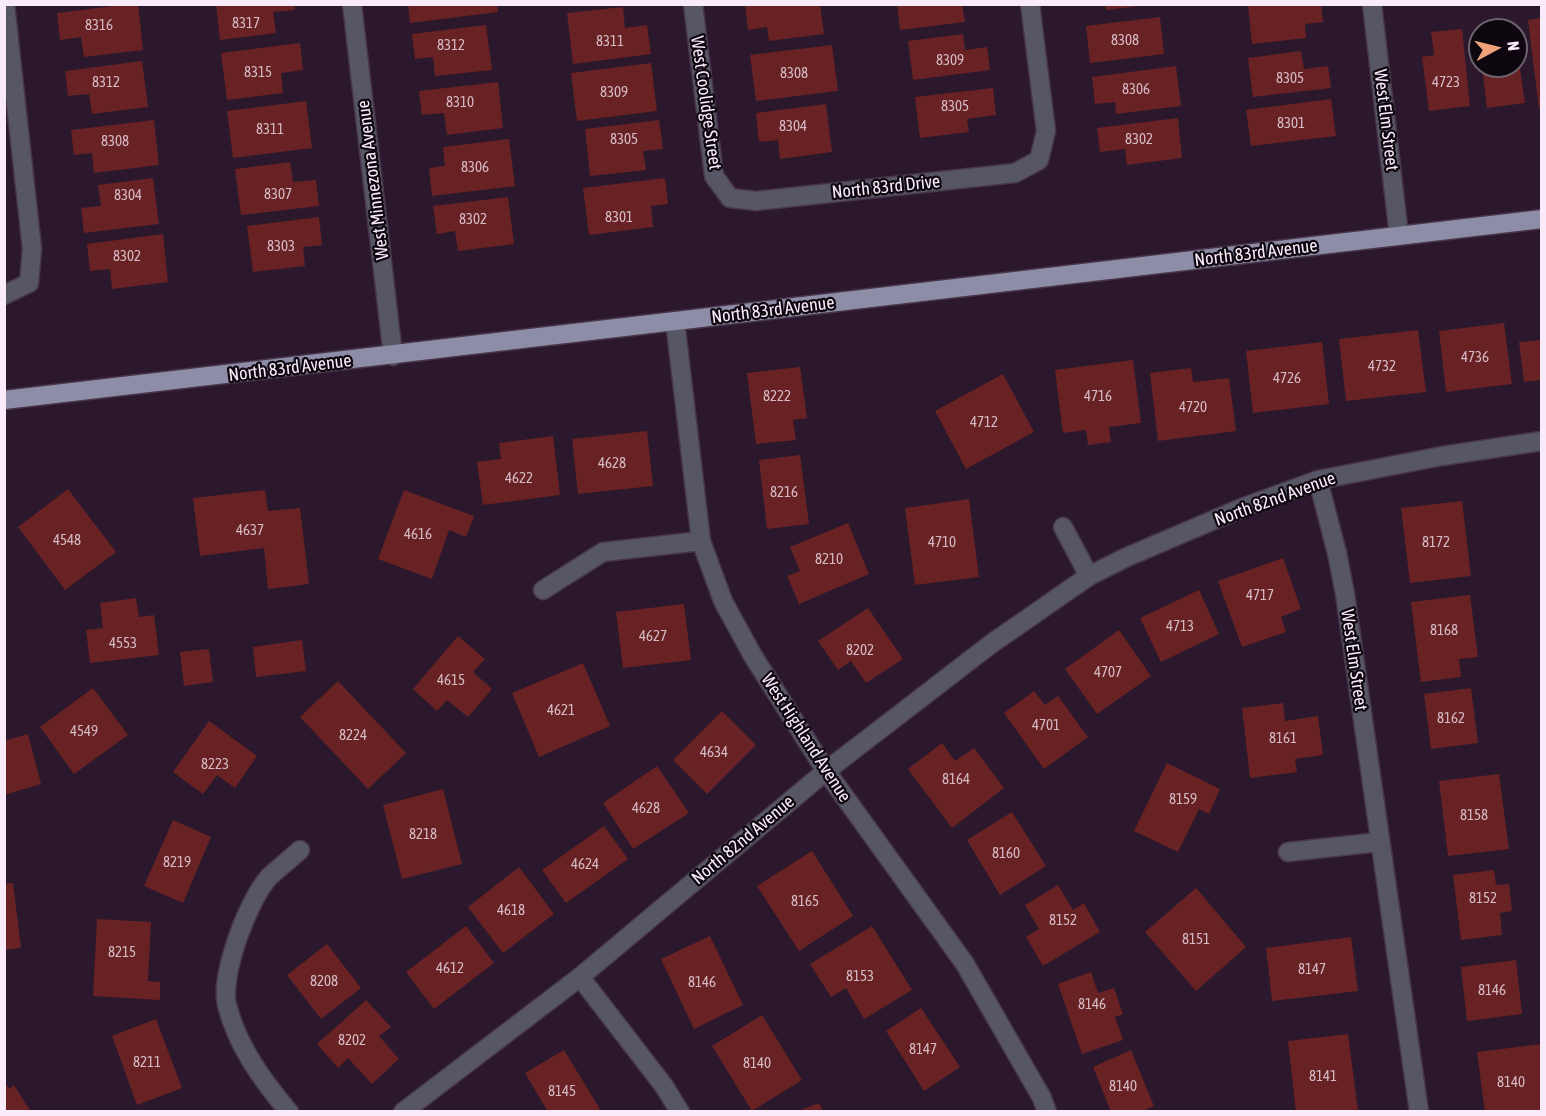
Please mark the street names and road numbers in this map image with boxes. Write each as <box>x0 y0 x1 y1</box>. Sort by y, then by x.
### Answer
street label: West Coolidge Street <box>686 35 726 171</box>
street label: West Elm Street <box>1369 68 1403 172</box>
street label: West Minnezona Avenue <box>352 99 394 261</box>
street label: North 83rd Drive <box>831 171 941 203</box>
street label: North 83rd Avenue <box>1193 235 1319 271</box>
street label: North 83rd Avenue <box>710 292 836 328</box>
street label: North 83rd Avenue <box>227 350 353 386</box>
street label: North 82nd Avenue <box>1212 467 1338 531</box>
street label: West Elm Street <box>1336 608 1372 712</box>
street label: West Highland Avenue <box>757 670 855 806</box>
street label: North 82nd Avenue <box>687 791 799 889</box>

